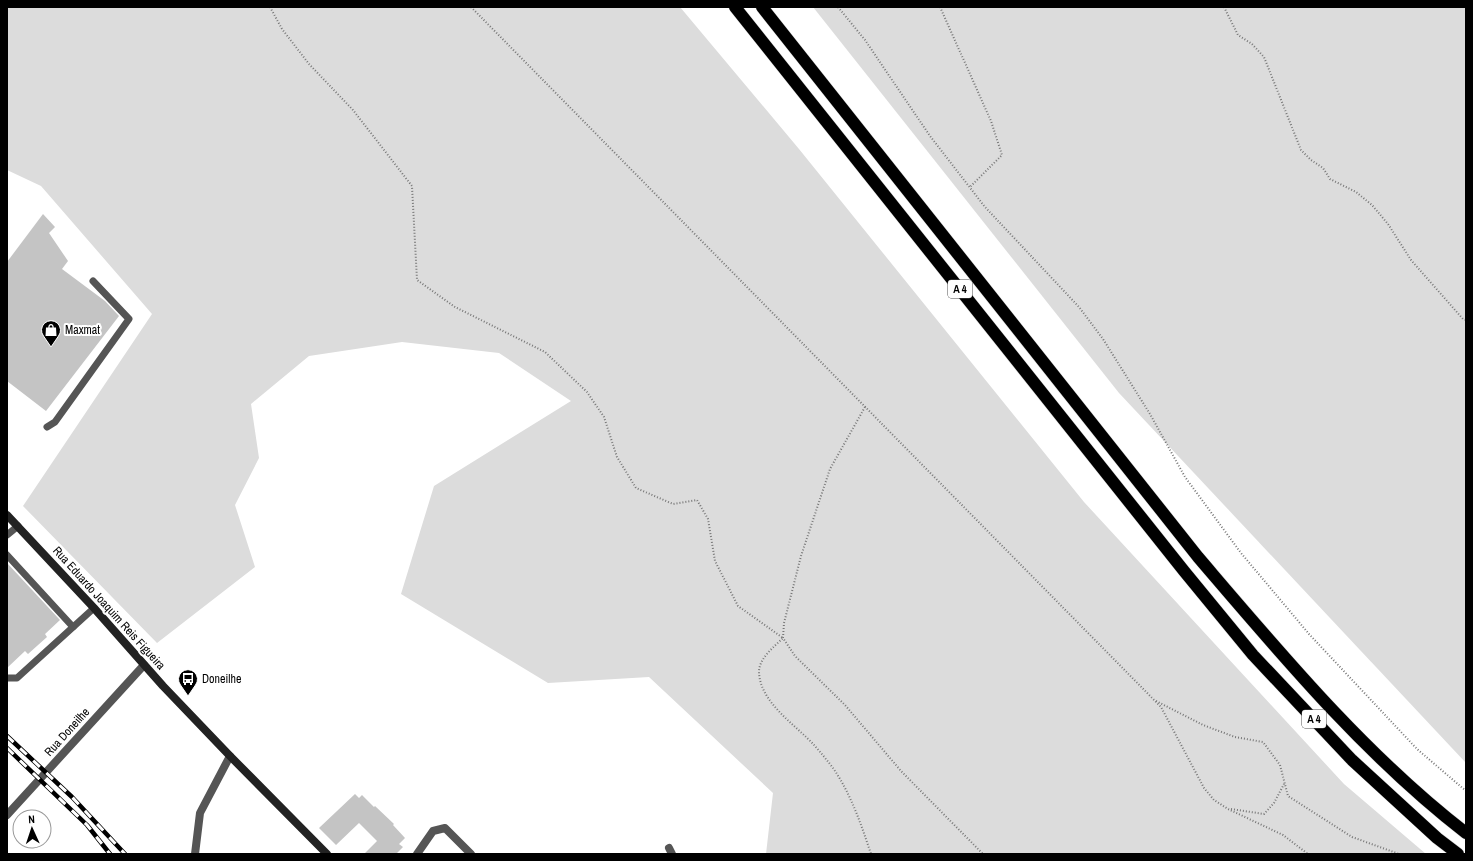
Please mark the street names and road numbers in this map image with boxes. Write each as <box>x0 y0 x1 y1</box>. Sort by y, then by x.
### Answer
road number: A 4 <box>948 280 972 298</box>
street label: Rua Eduardo Joaquim Reis Figueira <box>49 543 169 673</box>
street label: Rua Doneilhe <box>41 704 93 760</box>
road number: A 4 <box>1302 710 1326 728</box>

